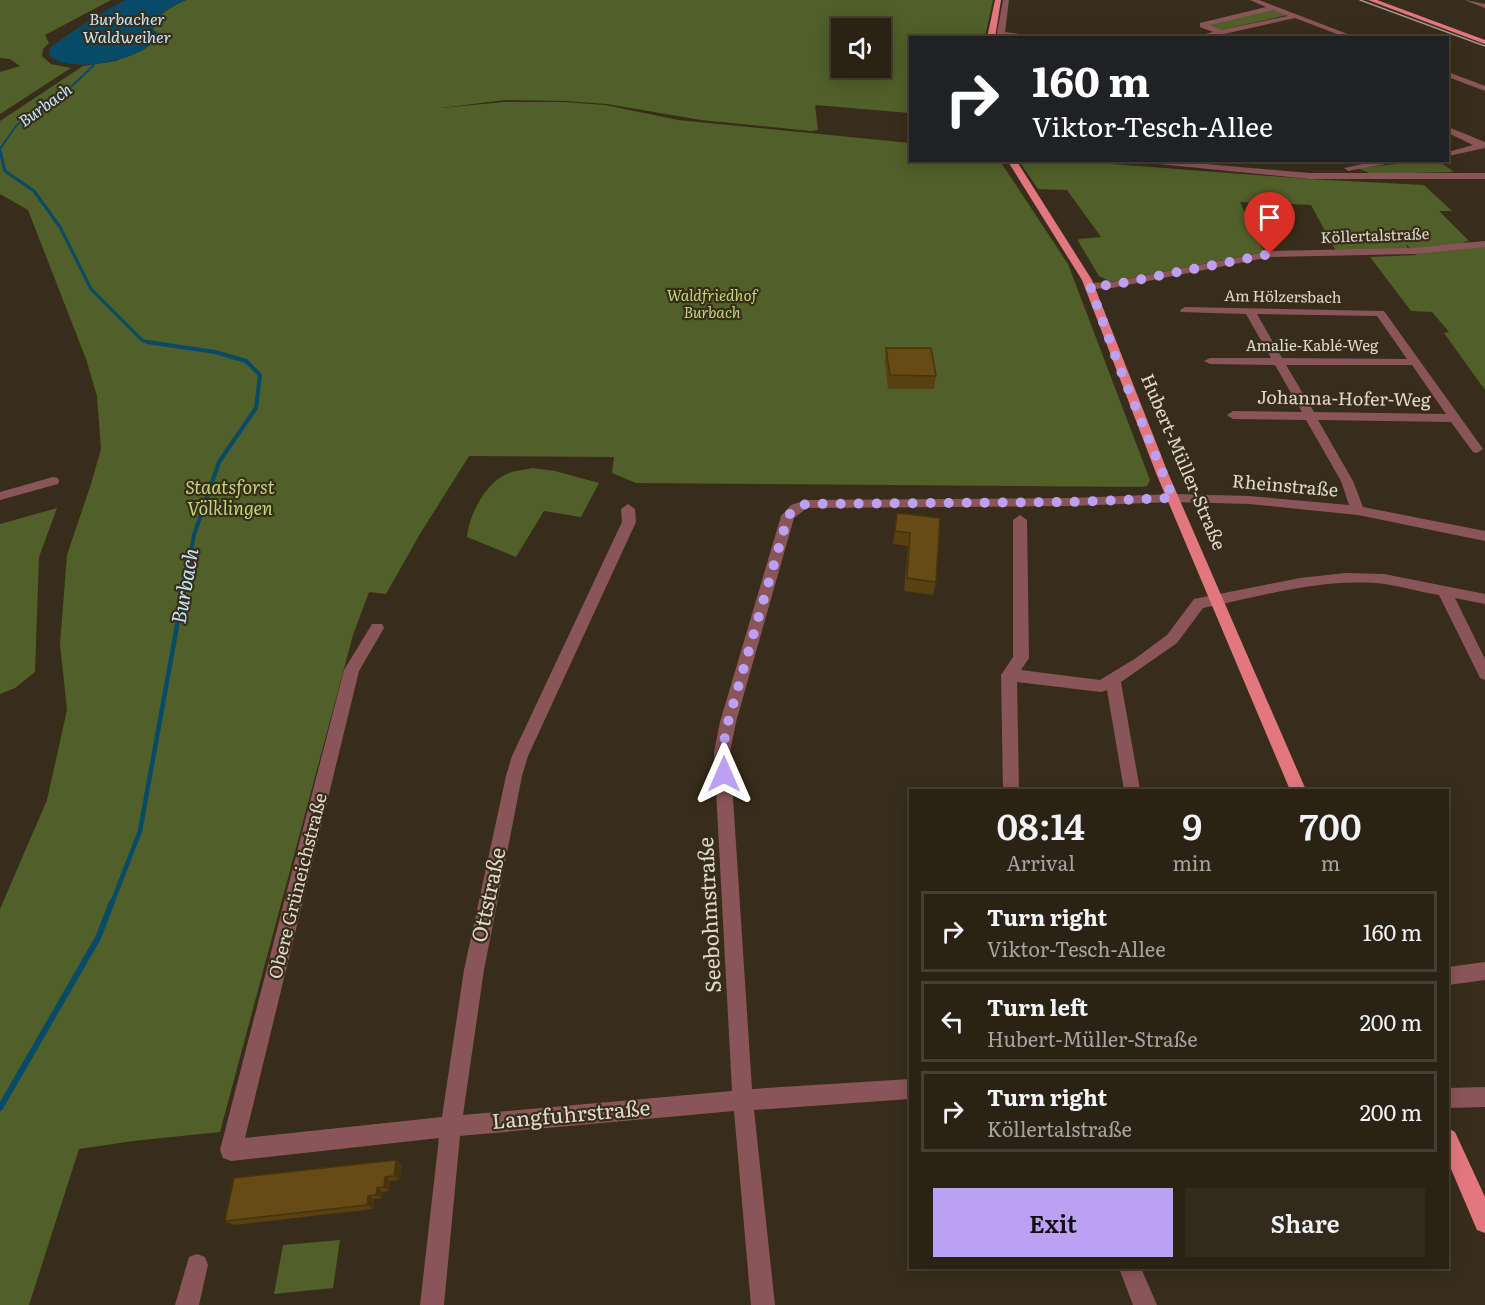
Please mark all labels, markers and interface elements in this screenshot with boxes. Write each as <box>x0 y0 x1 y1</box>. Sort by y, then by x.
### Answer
water label: Burbacher Waldweiher <box>83 6 171 48</box>
map controls <box>831 18 891 78</box>
button: sound <box>831 18 891 78</box>
text: 160 m <box>1032 48 1150 110</box>
icon: right <box>933 60 1011 138</box>
water label: Burbach <box>13 76 77 132</box>
text: Viktor-Tesch-Allee <box>1032 105 1273 145</box>
pin <box>1244 192 1295 254</box>
icon: arrive <box>1253 201 1286 234</box>
street label: Köllertalstraße <box>1320 221 1430 248</box>
park label: Waldfriedhof Burbach <box>667 283 759 323</box>
street label: Am Hölzersbach <box>1224 283 1342 308</box>
street label: Amalie-Kablé-Weg <box>1246 333 1379 356</box>
street label: Hubert-Müller-Straße <box>1135 369 1234 554</box>
street label: Johanna-Hofer-Weg <box>1257 382 1432 413</box>
street label: Rheinstraße <box>1231 466 1339 503</box>
park label: Staatsforst Völklingen <box>185 473 275 521</box>
water label: Burbach <box>162 545 204 626</box>
position arrow <box>692 742 756 806</box>
street label: Obere Grüneichstraße <box>260 790 333 981</box>
text: 08:14 <box>996 798 1085 851</box>
text: 9 <box>1182 798 1202 851</box>
text: 700 <box>1299 798 1361 851</box>
street label: Seebohmstraße <box>688 836 727 994</box>
street label: Ottstraße <box>461 844 512 945</box>
text: Arrival <box>1007 847 1075 877</box>
text: min <box>1172 847 1212 877</box>
text: m <box>1321 847 1340 877</box>
text: Turn right <box>987 900 1107 933</box>
icon: right <box>936 915 969 948</box>
text: 160 m <box>1363 915 1422 948</box>
text: Viktor-Tesch-Allee <box>987 933 1166 963</box>
text: Turn left <box>987 990 1088 1023</box>
icon: left <box>936 1005 969 1038</box>
text: 200 m <box>1360 1005 1422 1038</box>
text: Hubert-Müller-Straße <box>987 1023 1198 1053</box>
text: Turn right <box>987 1080 1107 1113</box>
street label: Langfuhrstraße <box>490 1090 651 1135</box>
icon: right <box>936 1095 969 1128</box>
text: 200 m <box>1360 1095 1422 1128</box>
text: Köllertalstraße <box>987 1113 1132 1143</box>
button: Exit <box>933 1188 1173 1257</box>
button: Share <box>1185 1188 1425 1257</box>

